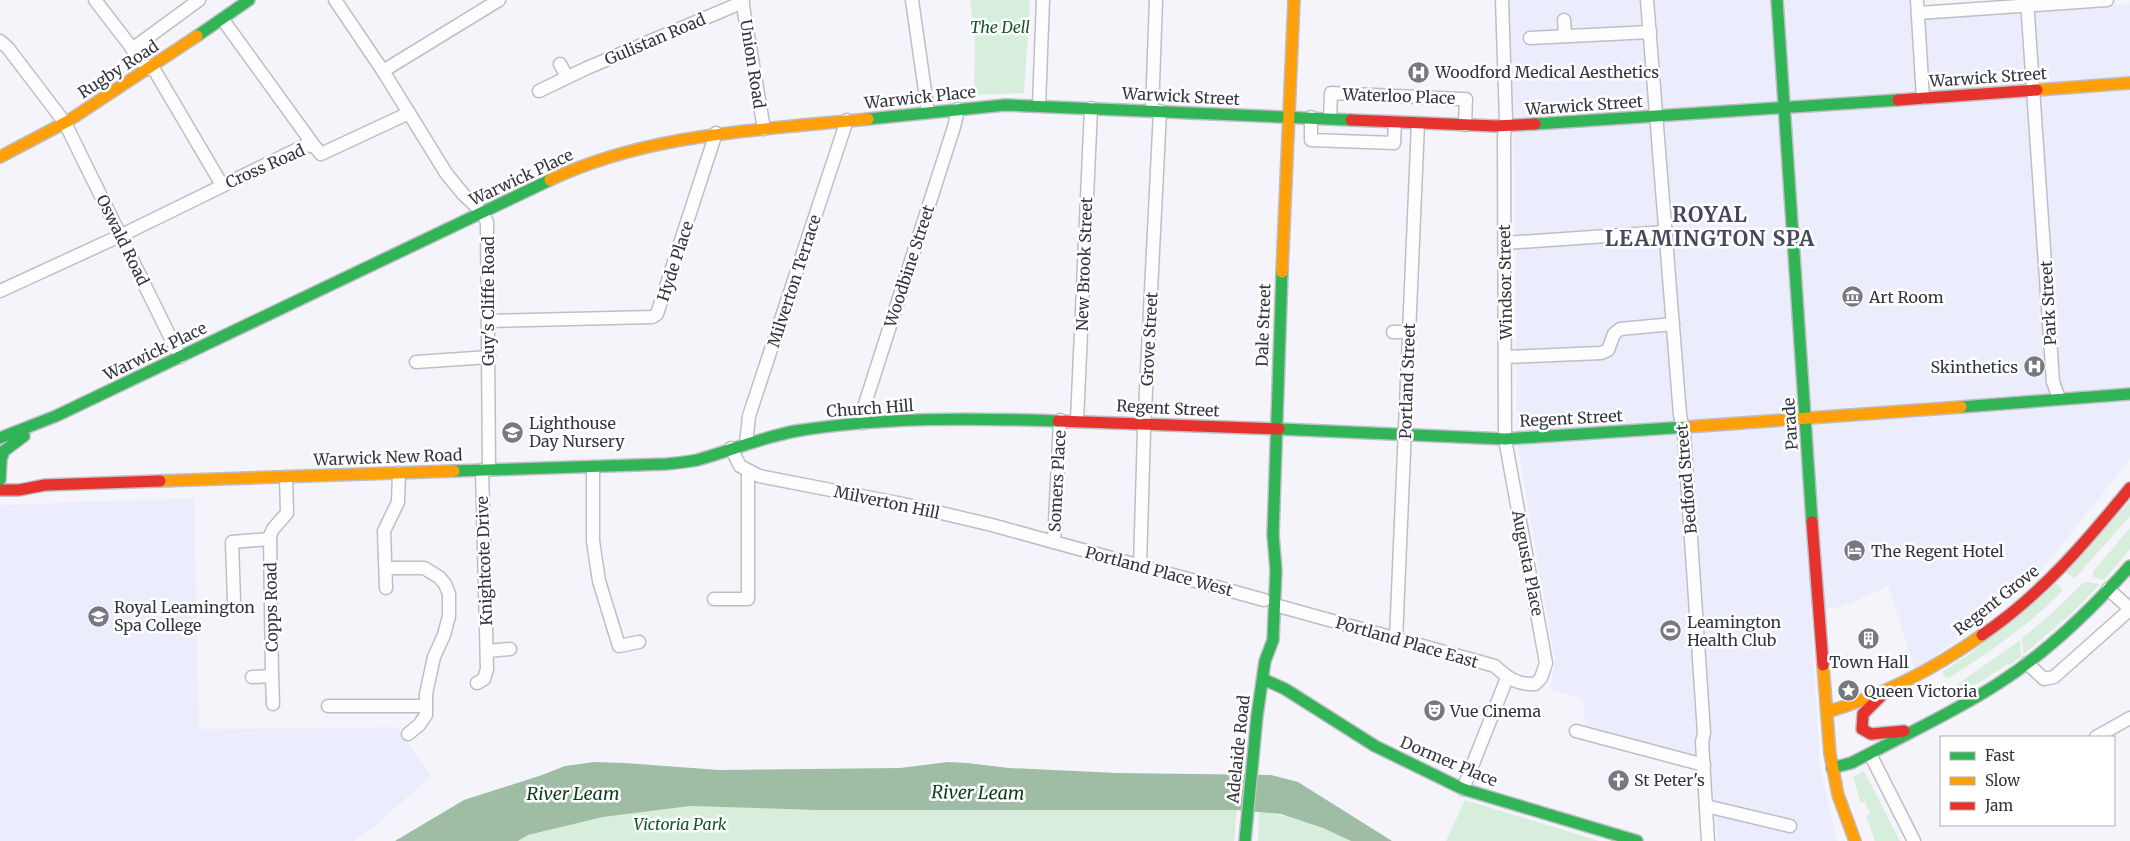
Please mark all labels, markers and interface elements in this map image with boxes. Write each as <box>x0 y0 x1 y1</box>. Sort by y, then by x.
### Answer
street label: Gulistan Road <box>602 9 709 69</box>
park label: The Dell <box>970 17 1030 37</box>
street label: Union Road <box>736 18 770 110</box>
street label: Rugby Road <box>74 35 162 102</box>
hospital icon: Woodford Medical Aesthetics <box>1407 60 1431 84</box>
place label: Woodford Medical Aesthetics <box>1434 62 1659 82</box>
street label: Warwick Street <box>1928 63 2048 91</box>
street label: Warwick Place <box>862 81 977 113</box>
street label: Warwick Street <box>1121 83 1241 109</box>
street label: Waterloo Place <box>1341 84 1456 108</box>
street label: Warwick Street <box>1524 91 1644 119</box>
street label: Cross Road <box>222 139 308 192</box>
street label: Warwick Place <box>465 144 576 210</box>
street label: Oswald Road <box>92 191 154 289</box>
street label: New Brook Street <box>1072 196 1096 331</box>
district label: ROYAL LEAMINGTON SPA <box>1605 201 1815 252</box>
street label: Woodbine Street <box>879 202 938 331</box>
street label: Milverton Terrace <box>763 212 825 350</box>
street label: Hyde Place <box>653 218 697 304</box>
street label: Windsor Street <box>1494 223 1516 341</box>
street label: Guy's Cliffe Road <box>478 236 498 366</box>
street label: Park Street <box>2036 259 2060 346</box>
street label: Dale Street <box>1252 282 1274 367</box>
museum icon: Art Room <box>1841 285 1865 309</box>
place label: Art Room <box>1868 287 1944 307</box>
street label: Grove Street <box>1137 291 1161 387</box>
street label: Warwick Place <box>99 317 210 385</box>
street label: Portland Street <box>1395 322 1419 439</box>
hospital icon: Skinthetics <box>2022 355 2046 379</box>
place label: Skinthetics <box>1930 357 2018 377</box>
street label: Church Hill <box>826 395 914 421</box>
street label: Regent Street <box>1116 395 1221 421</box>
street label: Parade <box>1778 397 1802 451</box>
street label: Regent Street <box>1519 405 1624 431</box>
place label: Lighthouse Day Nursery <box>529 413 625 451</box>
school or university icon: Lighthouse Day Nursery <box>501 420 525 444</box>
street label: Bedford Street <box>1671 422 1701 535</box>
street label: Somers Place <box>1044 430 1070 532</box>
street label: Warwick New Road <box>312 444 463 470</box>
street label: Milverton Hill <box>832 481 942 523</box>
street label: Knightcote Drive <box>472 496 496 626</box>
street label: Augusta Place <box>1508 508 1548 617</box>
hotel icon: The Regent Hotel <box>1843 539 1867 563</box>
place label: The Regent Hotel <box>1871 541 2004 561</box>
street label: Portland Place West <box>1083 542 1236 601</box>
street label: Regent Grove <box>1950 561 2042 639</box>
street label: Copps Road <box>260 562 282 652</box>
place label: Royal Leamington Spa College <box>114 597 255 635</box>
school or university icon: Royal Leamington Spa College <box>86 604 110 628</box>
street label: Portland Place East <box>1333 612 1481 672</box>
place label: Leamington Health Club <box>1687 612 1782 650</box>
sports icon: Leamington Health Club <box>1659 619 1683 643</box>
building icon: Town Hall <box>1857 626 1881 650</box>
place label: Town Hall <box>1829 652 1909 672</box>
place icon: Queen Victoria <box>1836 679 1860 703</box>
place label: Queen Victoria <box>1864 681 1978 701</box>
street label: Adelaide Road <box>1222 694 1254 805</box>
theatre icon: Vue Cinema <box>1422 699 1446 723</box>
place label: Vue Cinema <box>1449 701 1541 721</box>
street label: Dormer Place <box>1397 731 1501 791</box>
legend <box>1940 736 2115 826</box>
text: Fast <box>1985 746 2015 765</box>
church icon: St Peter's <box>1606 768 1630 792</box>
place label: St Peter's <box>1634 770 1705 790</box>
text: Slow <box>1985 771 2020 790</box>
water label: River Leam <box>931 780 1025 805</box>
water label: River Leam <box>526 782 620 805</box>
text: Jam <box>1984 796 2013 815</box>
park label: Victoria Park <box>633 814 727 834</box>

